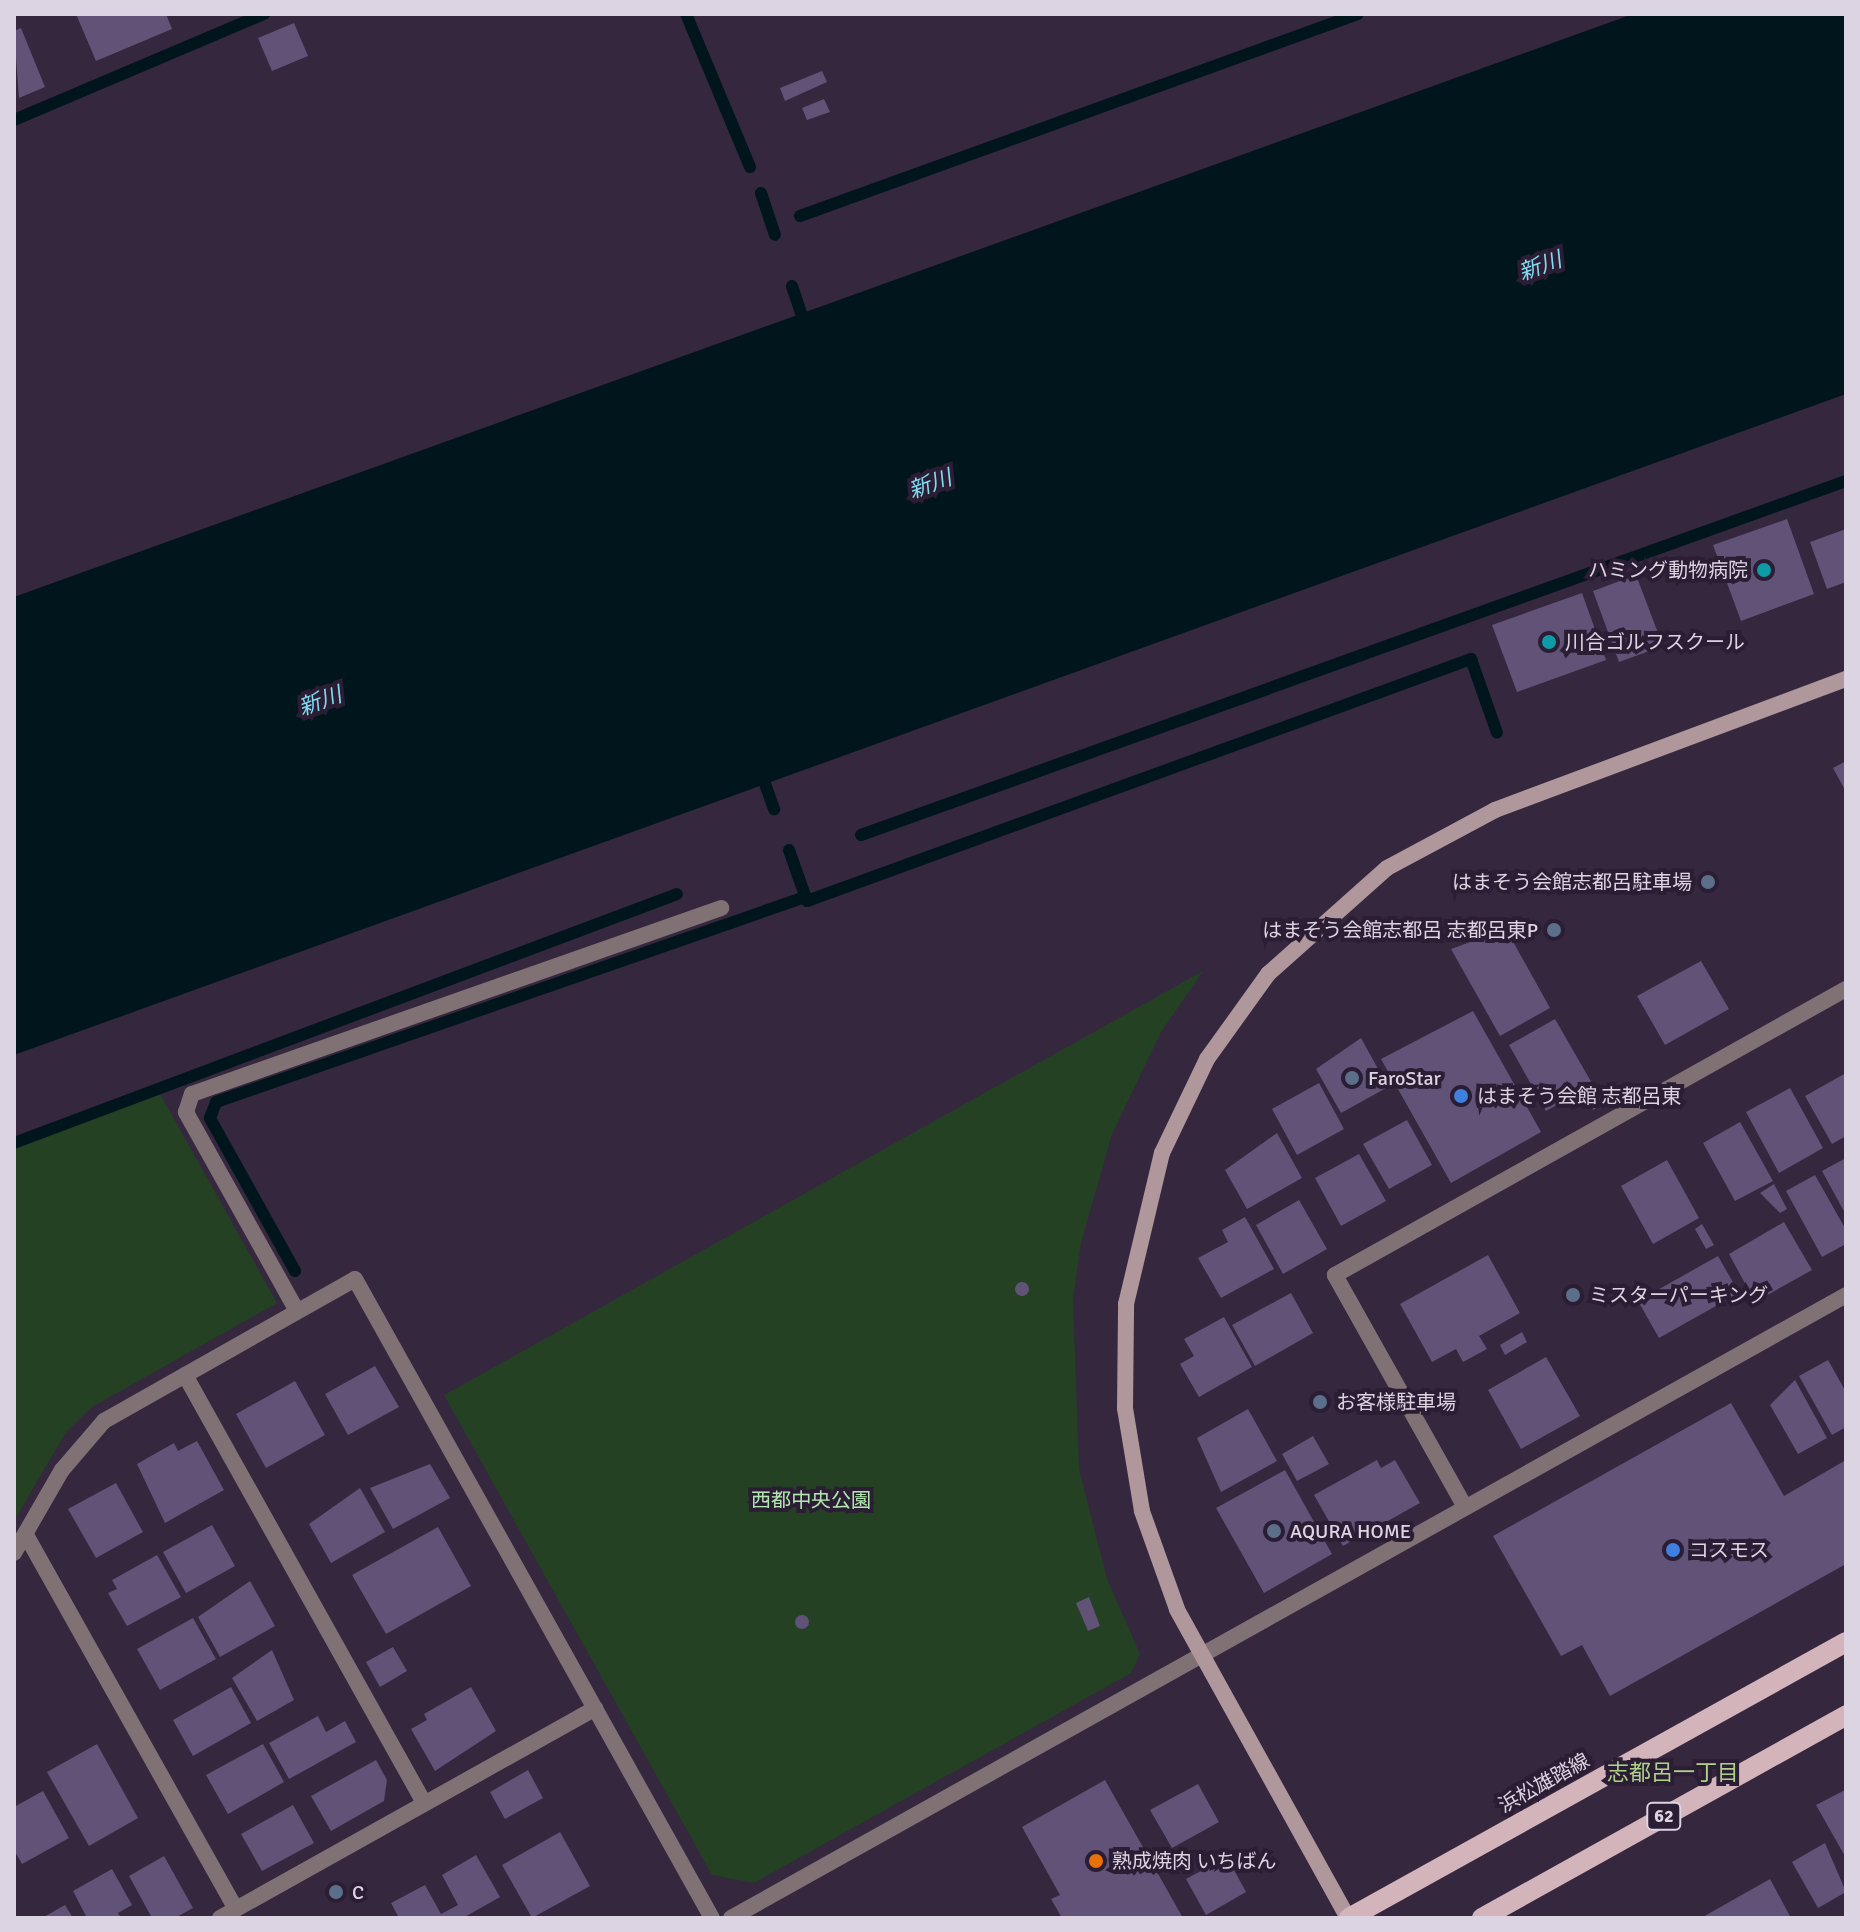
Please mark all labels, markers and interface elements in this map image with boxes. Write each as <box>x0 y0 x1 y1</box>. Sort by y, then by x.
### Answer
water label: 新川 <box>1515 246 1565 286</box>
water label: 新川 <box>905 464 955 504</box>
place label: ハミング動物病院 <box>1588 558 1748 582</box>
marker: ハミング動物病院 <box>1755 561 1773 579</box>
place label: 川合ゴルフスクール <box>1565 630 1745 654</box>
marker: 川合ゴルフスクール <box>1540 633 1558 651</box>
water label: 新川 <box>295 681 345 721</box>
place label: はまそう会館志都呂駐車場 <box>1452 870 1692 894</box>
marker: はまそう会館志都呂駐車場 <box>1699 873 1717 891</box>
place label: はまそう会館志都呂 志都呂東P <box>1262 918 1538 942</box>
marker: はまそう会館志都呂 志都呂東P <box>1545 921 1563 939</box>
place label: FaroStar <box>1368 1066 1441 1090</box>
marker: FaroStar <box>1343 1069 1361 1087</box>
place label: はまそう会館 志都呂東 <box>1477 1084 1681 1108</box>
marker: はまそう会館 志都呂東 <box>1452 1087 1470 1105</box>
place label: ミスターパーキング <box>1589 1283 1769 1307</box>
marker: ミスターパーキング <box>1564 1286 1582 1304</box>
place label: お客様駐車場 <box>1336 1390 1456 1414</box>
marker: お客様駐車場 <box>1311 1393 1329 1411</box>
park label: 西都中央公園 <box>751 1488 871 1512</box>
place label: AQURA HOME <box>1290 1519 1411 1543</box>
marker: AQURA HOME <box>1265 1522 1283 1540</box>
place label: コスモス <box>1689 1538 1769 1562</box>
marker: コスモス <box>1664 1541 1682 1559</box>
street label: 浜松雄踏線 <box>1494 1748 1594 1818</box>
district label: 志都呂一丁目 <box>1607 1760 1739 1786</box>
road number: 62 <box>1646 1802 1682 1830</box>
place label: 熟成焼肉 いちばん <box>1112 1849 1276 1873</box>
marker: 熟成焼肉 いちばん <box>1087 1852 1105 1870</box>
place label: C <box>352 1880 364 1904</box>
marker: C <box>327 1883 345 1901</box>

